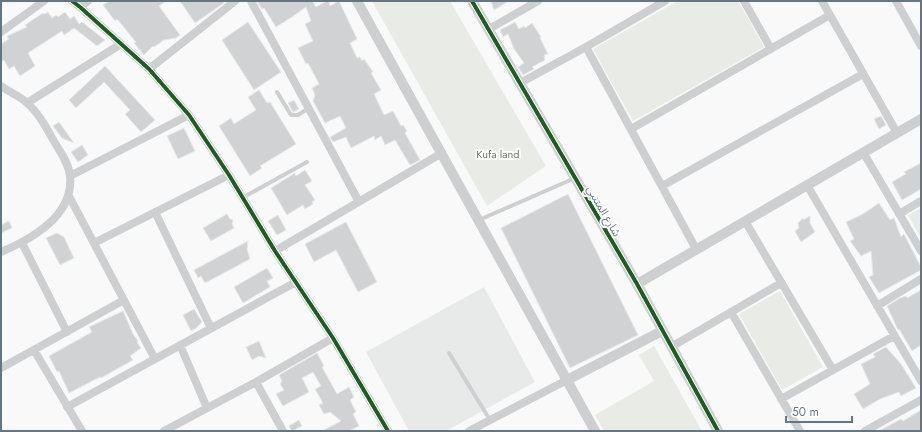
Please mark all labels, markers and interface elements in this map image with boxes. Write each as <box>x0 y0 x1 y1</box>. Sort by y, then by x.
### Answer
park label: Kufa land <box>476 146 520 162</box>
street label: شارع المتنبي <box>582 183 625 240</box>
scale bar <box>786 398 852 424</box>
text: 50 m <box>792 403 819 421</box>

